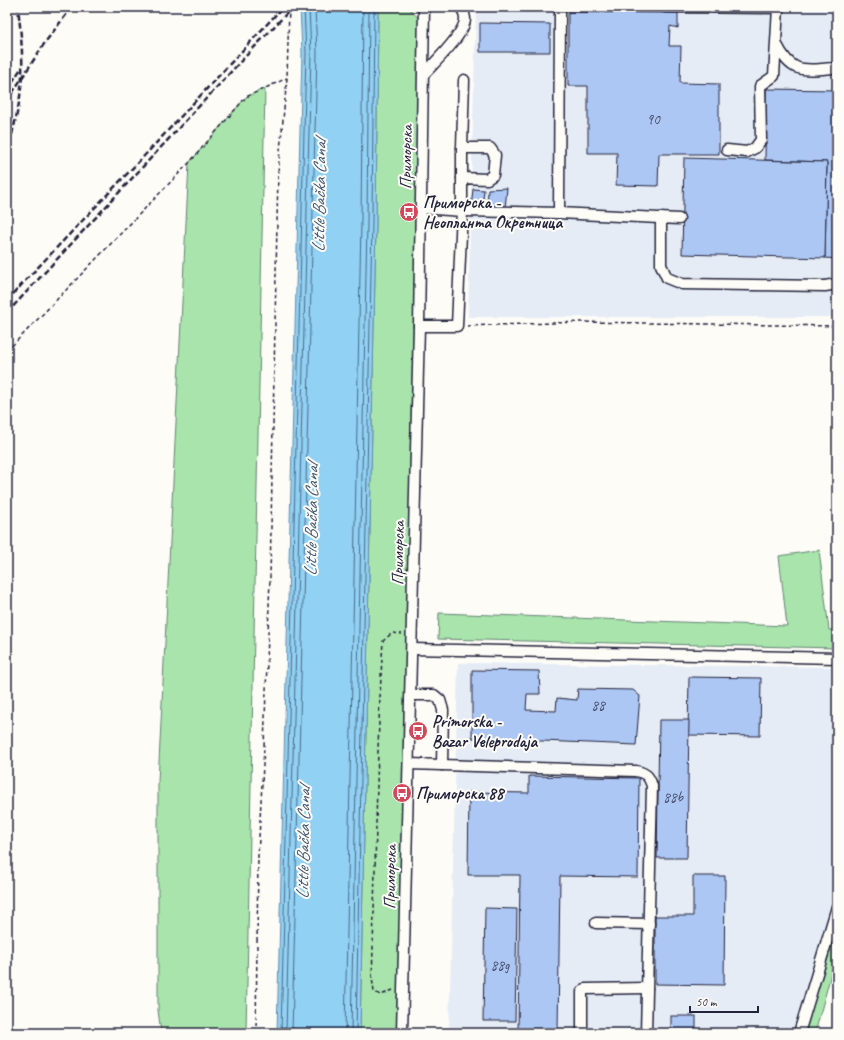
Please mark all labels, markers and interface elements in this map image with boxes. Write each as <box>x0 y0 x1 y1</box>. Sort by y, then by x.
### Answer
house number: 90 <box>646 110 661 129</box>
street label: Приморска <box>395 123 417 189</box>
water label: Little Bačka Canal <box>307 134 331 252</box>
place label: Приморска - Неопланта Окретница <box>423 192 564 233</box>
bus stop icon: Приморска - Неопланта Окретница <box>398 201 420 223</box>
water label: Little Bačka Canal <box>299 458 323 576</box>
street label: Приморска <box>387 519 409 585</box>
house number: 88 <box>591 696 606 715</box>
place label: Primorska - Bazar Veleprodaja <box>432 711 539 752</box>
bus stop icon: Primorska - Bazar Veleprodaja <box>407 720 429 742</box>
water label: Little Bačka Canal <box>291 781 315 899</box>
bus stop icon: Приморска 88 <box>391 782 413 804</box>
place label: Приморска 88 <box>416 783 506 804</box>
house number: 88b <box>663 788 684 807</box>
street label: Приморска <box>379 843 401 909</box>
house number: 88g <box>491 956 510 975</box>
scale bar <box>690 988 758 1014</box>
text: 50 m <box>696 994 718 1010</box>

